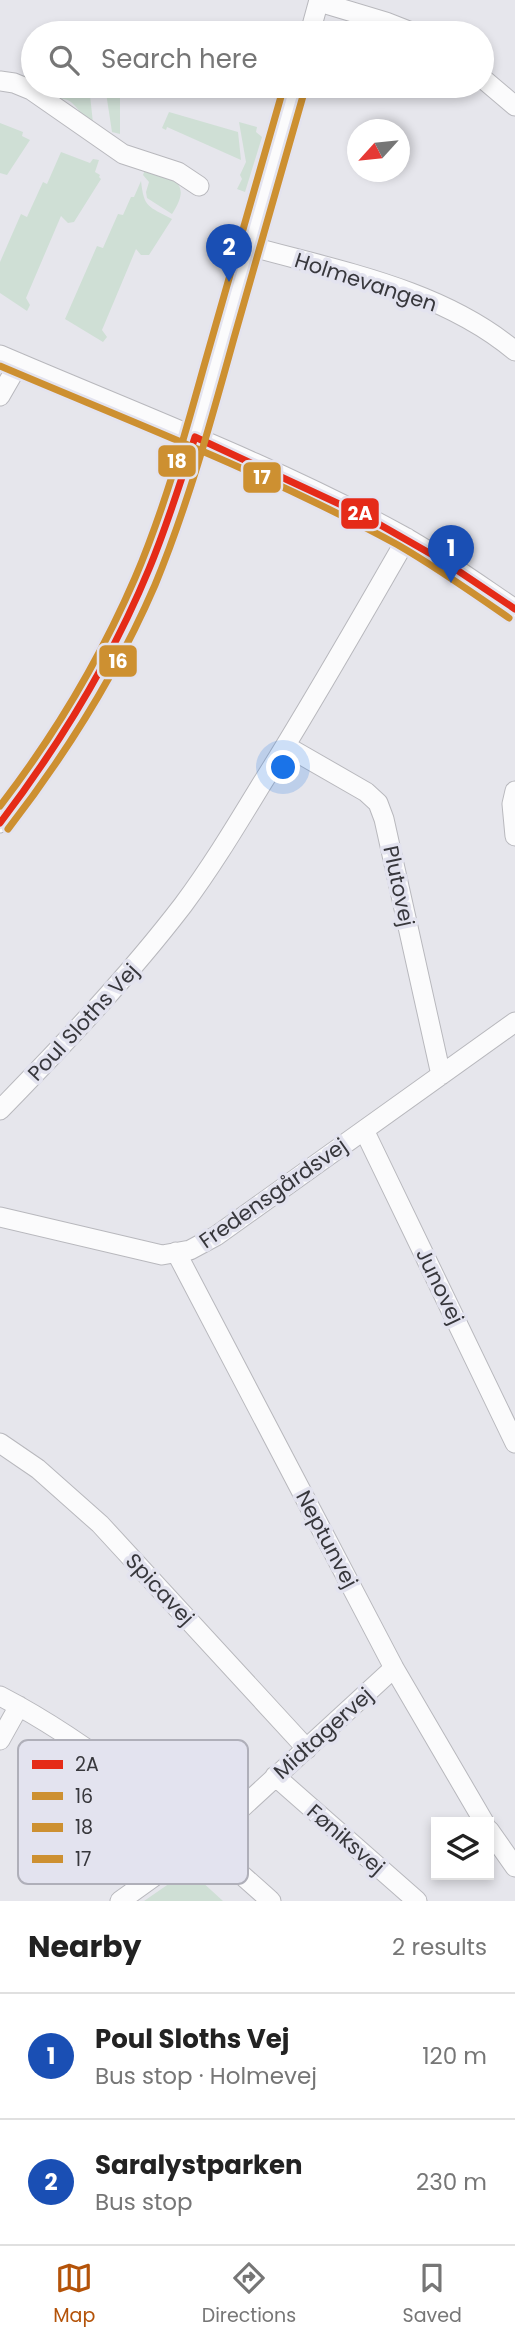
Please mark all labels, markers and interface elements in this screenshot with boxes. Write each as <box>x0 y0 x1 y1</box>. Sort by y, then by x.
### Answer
search box <box>21 21 494 98</box>
icon: search <box>45 41 83 79</box>
text: Search here <box>101 41 258 77</box>
north arrow <box>347 119 410 182</box>
pin: 2 <box>206 224 252 282</box>
street label: Holmevangen <box>291 245 441 319</box>
line badge: 18 <box>157 444 197 478</box>
text: 18 <box>167 448 187 475</box>
line badge: 17 <box>242 461 282 494</box>
text: 17 <box>253 464 271 491</box>
line badge: 2A <box>340 497 380 530</box>
text: 2A <box>348 500 372 527</box>
pin: 1 <box>428 525 474 583</box>
line badge: 16 <box>98 644 138 678</box>
text: 16 <box>108 648 128 675</box>
your location <box>266 750 300 784</box>
street label: Plutovej <box>376 843 422 929</box>
street label: Poul Sloths Vej <box>21 957 145 1087</box>
street label: Fredensgårdsvej <box>193 1131 353 1255</box>
street label: Junovej <box>409 1243 471 1329</box>
street label: Neptunvej <box>289 1485 365 1593</box>
street label: Spicavej <box>119 1547 201 1631</box>
street label: Midtagervej <box>267 1681 379 1785</box>
legend <box>18 1740 248 1884</box>
text: 2A <box>75 1751 99 1778</box>
text: 16 <box>75 1783 93 1810</box>
street label: Føniksvej <box>301 1797 391 1881</box>
text: 18 <box>75 1814 93 1841</box>
map controls <box>431 1817 494 1880</box>
button: layers <box>431 1817 494 1880</box>
text: 17 <box>75 1846 91 1873</box>
text: Nearby <box>28 1925 142 1968</box>
text: 2 results <box>392 1931 487 1963</box>
text: Poul Sloths Vej <box>95 2021 289 2057</box>
text: 1 <box>47 2040 55 2072</box>
text: 120 m <box>422 2040 487 2072</box>
text: Bus stop · Holmevej <box>95 2060 317 2092</box>
text: Saralystparken <box>95 2147 303 2183</box>
text: 2 <box>44 2166 58 2198</box>
text: 230 m <box>416 2166 487 2198</box>
text: Bus stop <box>95 2186 193 2218</box>
tab: Map <box>53 2259 95 2330</box>
tab: Directions <box>202 2259 296 2330</box>
tab: Saved <box>403 2259 462 2330</box>

